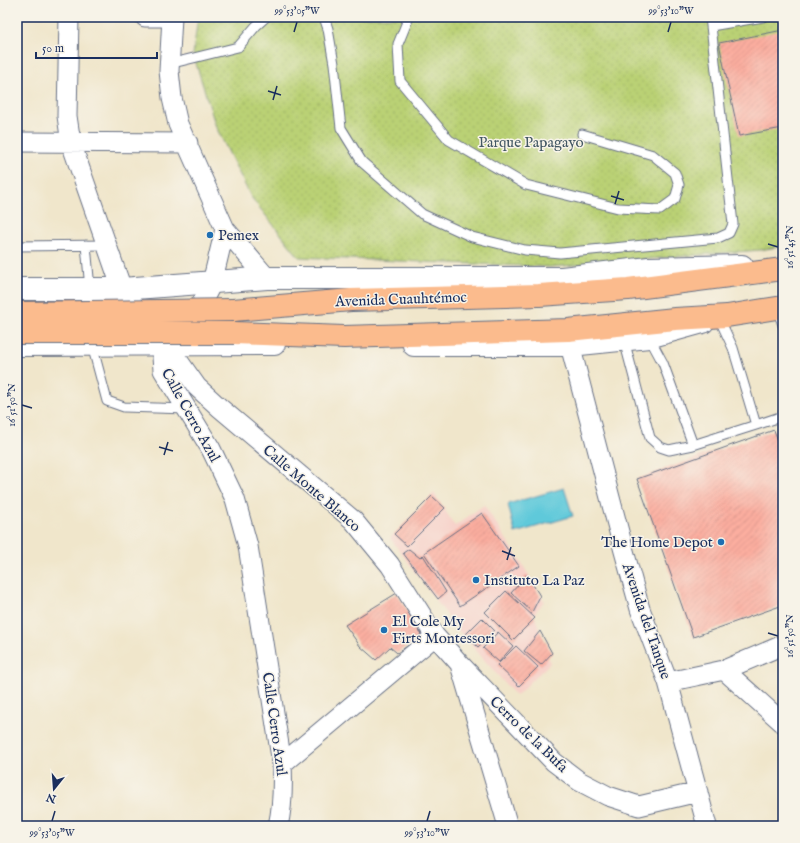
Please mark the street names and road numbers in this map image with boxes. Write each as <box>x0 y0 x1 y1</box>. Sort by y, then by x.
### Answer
street label: Avenida Cuauhtémoc <box>334 288 467 311</box>
street label: Calle Cerro Azul <box>157 365 225 466</box>
street label: Calle Monte Blanco <box>259 441 365 536</box>
street label: Avenida del Tanque <box>617 560 675 682</box>
street label: Calle Cerro Azul <box>258 671 291 778</box>
street label: Cerro de la Bufa <box>485 692 572 777</box>

